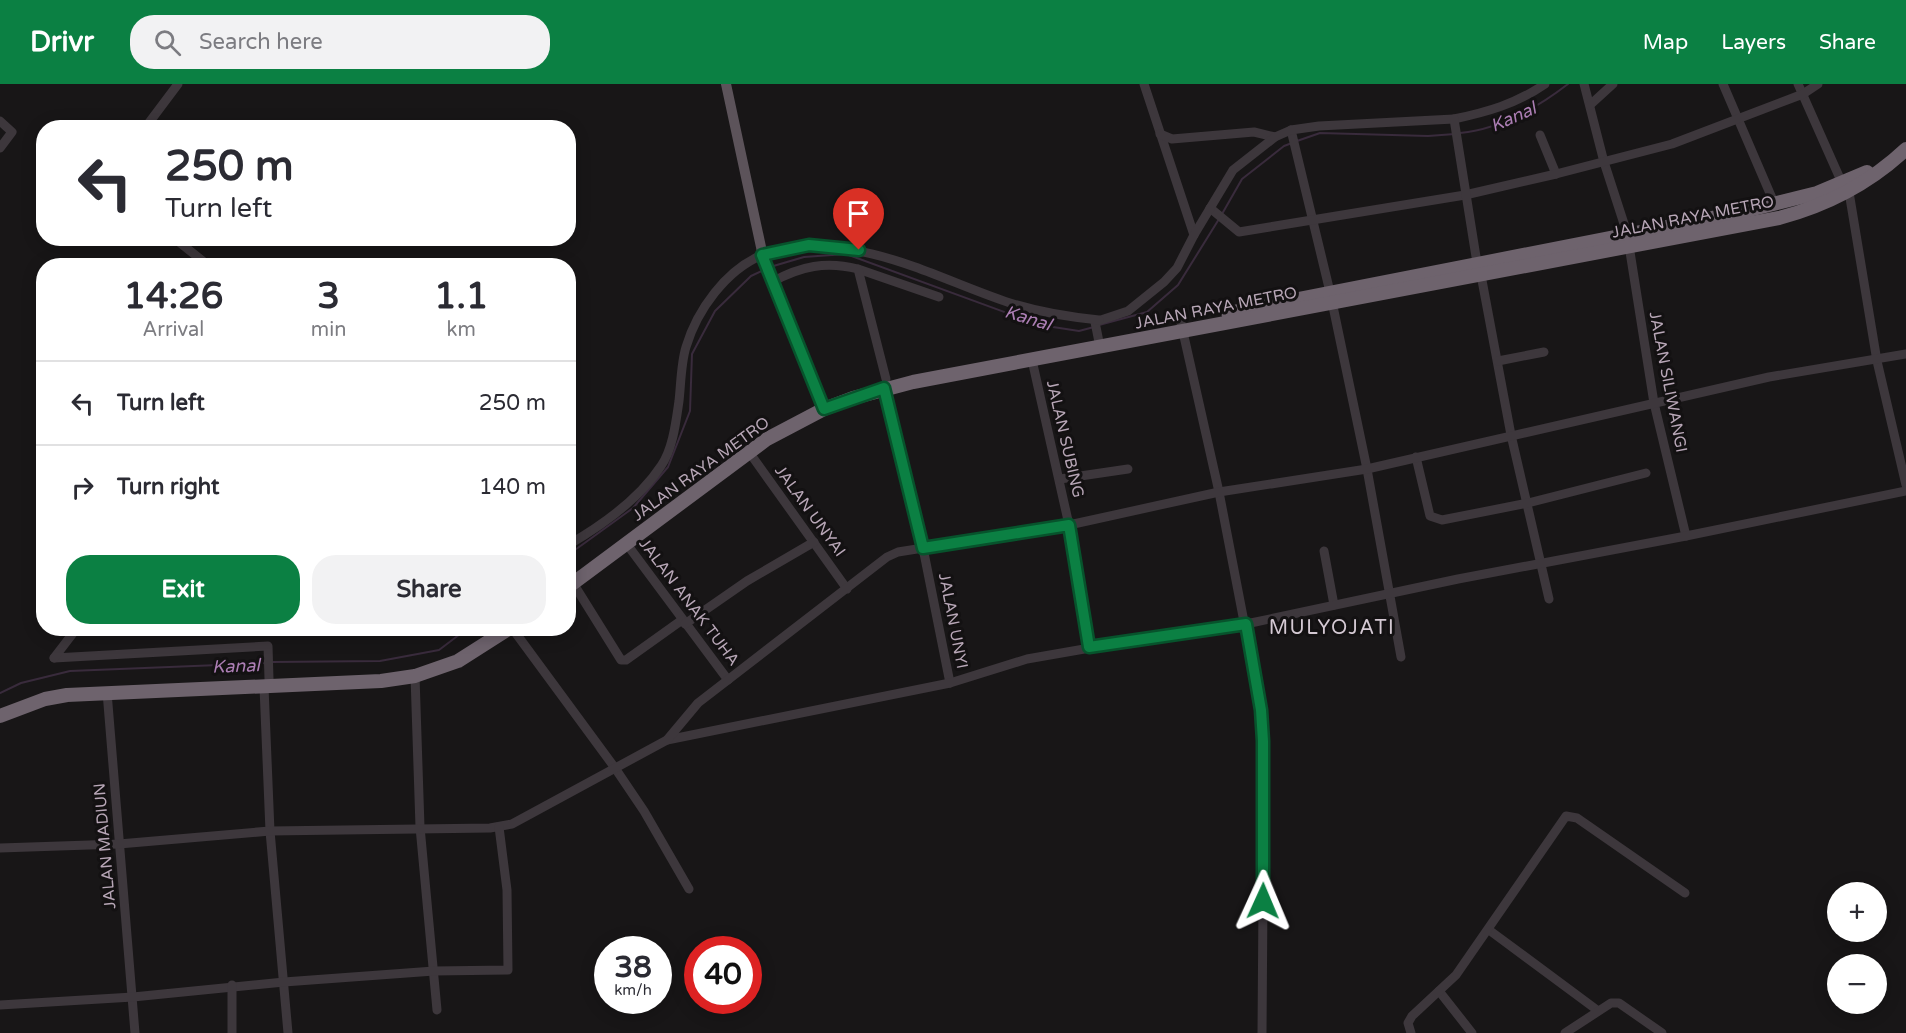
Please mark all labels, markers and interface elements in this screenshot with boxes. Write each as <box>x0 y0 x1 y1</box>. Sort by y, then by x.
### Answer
search box <box>130 15 550 69</box>
text: Drivr <box>30 25 94 59</box>
icon: search <box>151 26 184 59</box>
text: Search here <box>199 29 323 55</box>
text: Map <box>1643 30 1688 55</box>
text: Layers <box>1721 30 1786 55</box>
text: Share <box>1819 30 1876 55</box>
water label: Kanal <box>1487 96 1542 137</box>
text: 250 m <box>165 141 294 192</box>
icon: left <box>66 144 144 222</box>
pin <box>833 188 884 250</box>
street label: JALAN RAYA METRO <box>1610 191 1776 243</box>
text: Turn left <box>165 192 272 225</box>
icon: arrive <box>842 197 875 230</box>
text: 14:26 <box>124 275 223 318</box>
text: 3 <box>317 275 340 318</box>
text: 1.1 <box>434 275 488 318</box>
street label: JALAN RAYA METRO <box>1133 282 1299 334</box>
water label: Kanal <box>1002 301 1056 336</box>
street label: JALAN SILIWANGI <box>1645 310 1691 454</box>
text: Arrival <box>143 318 204 342</box>
text: min <box>311 318 346 342</box>
text: km <box>447 318 476 342</box>
street label: JALAN SUBING <box>1042 378 1088 500</box>
icon: left <box>66 387 99 420</box>
text: Turn left <box>117 390 205 416</box>
text: 250 m <box>479 390 546 416</box>
street label: JALAN RAYA METRO <box>628 412 774 526</box>
street label: JALAN UNYAI <box>770 461 850 561</box>
icon: right <box>66 471 99 504</box>
text: Turn right <box>117 474 219 500</box>
text: 140 m <box>479 474 546 500</box>
street label: JALAN ANAK TUHA <box>634 534 744 670</box>
button: Exit <box>66 555 300 624</box>
button: Share <box>312 555 546 624</box>
street label: JALAN UNYI <box>934 571 972 671</box>
district label: MULYOJATI <box>1269 616 1395 640</box>
water label: Kanal <box>212 654 263 678</box>
street label: JALAN MADIUN <box>90 782 120 910</box>
position arrow <box>1231 869 1295 933</box>
map controls <box>1827 882 1887 1014</box>
button: + <box>1827 882 1887 942</box>
speed limit sign: 40 <box>684 936 762 1014</box>
text: 38 <box>614 949 652 986</box>
button: − <box>1827 954 1887 1014</box>
text: km/h <box>614 981 652 999</box>

